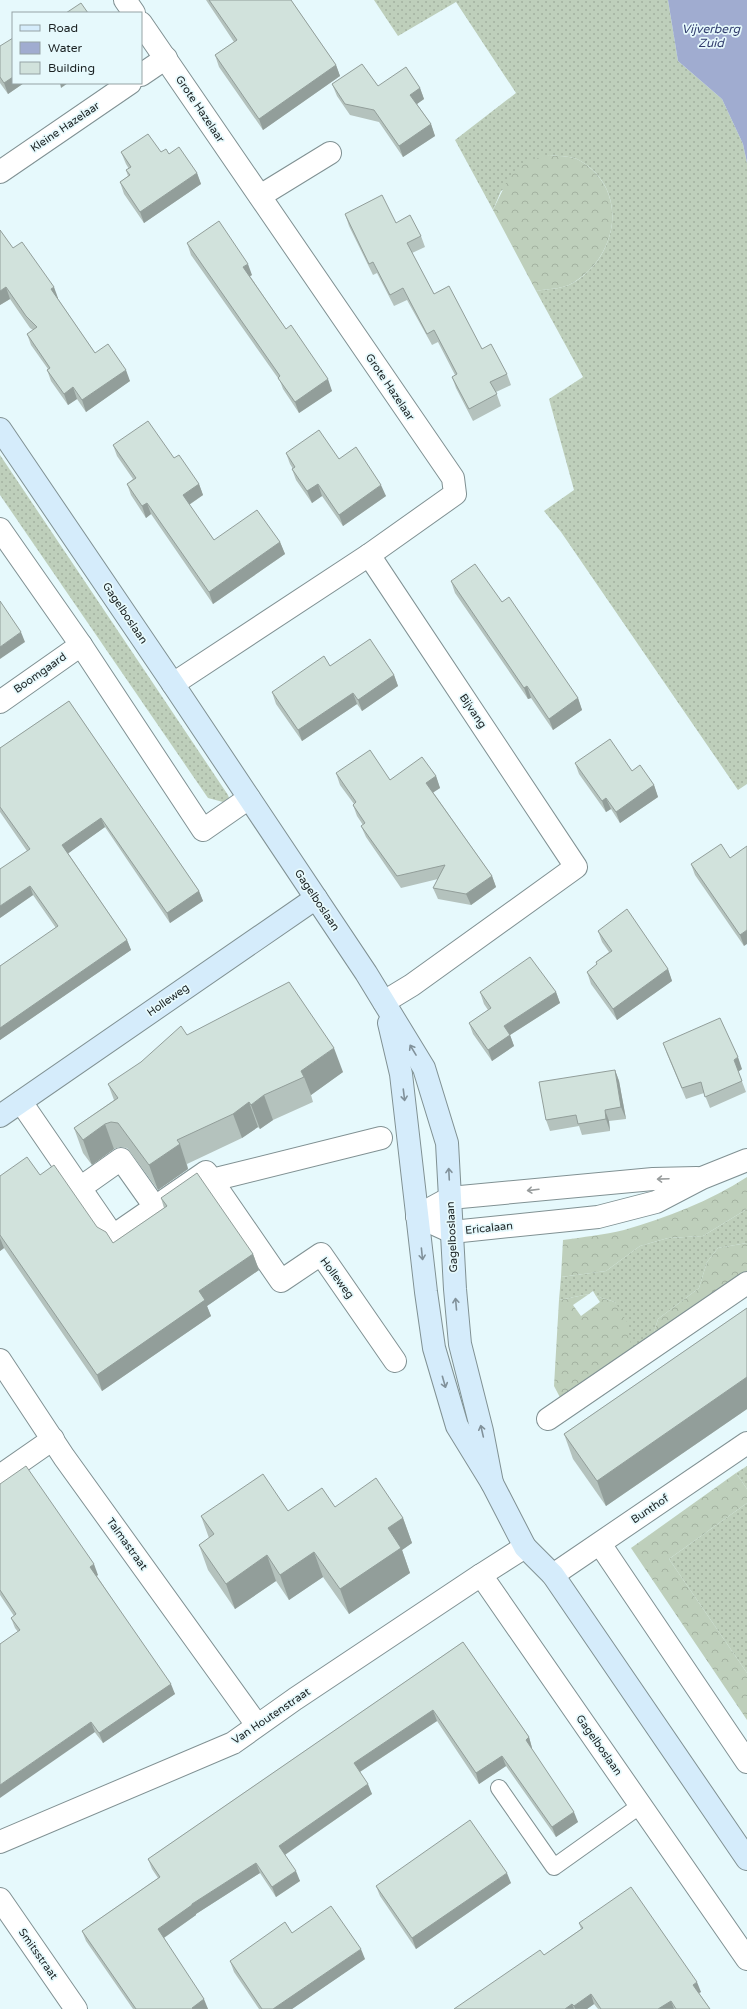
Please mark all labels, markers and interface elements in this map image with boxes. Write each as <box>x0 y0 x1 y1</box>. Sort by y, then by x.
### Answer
legend <box>12 12 142 84</box>
text: Road <box>48 21 78 35</box>
water label: Vijverberg Zuid <box>682 22 742 50</box>
text: Water <box>48 41 83 55</box>
text: Building <box>48 61 95 75</box>
street label: Grote Hazelaar <box>173 73 228 146</box>
street label: Kleine Hazelaar <box>28 99 103 155</box>
street label: Grote Hazelaar <box>363 351 418 424</box>
street label: Gagelboslaan <box>100 580 150 646</box>
street label: Boomgaard <box>11 650 69 696</box>
street label: Bijvang <box>457 691 489 731</box>
street label: Gagelboslaan <box>292 867 342 933</box>
street label: Holleweg <box>144 981 192 1019</box>
one-way arrow <box>409 1044 417 1056</box>
one-way arrow <box>400 1088 408 1101</box>
one-way arrow <box>445 1168 452 1181</box>
one-way arrow <box>657 1175 670 1183</box>
one-way arrow <box>527 1186 540 1194</box>
street label: Gagelboslaan <box>444 1201 460 1273</box>
street label: Ericalaan <box>465 1219 513 1237</box>
one-way arrow <box>418 1248 425 1261</box>
street label: Holleweg <box>317 1255 357 1301</box>
one-way arrow <box>453 1298 460 1311</box>
one-way arrow <box>441 1375 448 1388</box>
one-way arrow <box>477 1425 485 1438</box>
street label: Bunthof <box>629 1491 672 1526</box>
street label: Talmastraat <box>104 1515 150 1573</box>
street label: Van Houtenstraat <box>229 1685 313 1747</box>
street label: Gagelboslaan <box>573 1712 625 1778</box>
street label: Smitsstraat <box>16 1926 60 1982</box>

